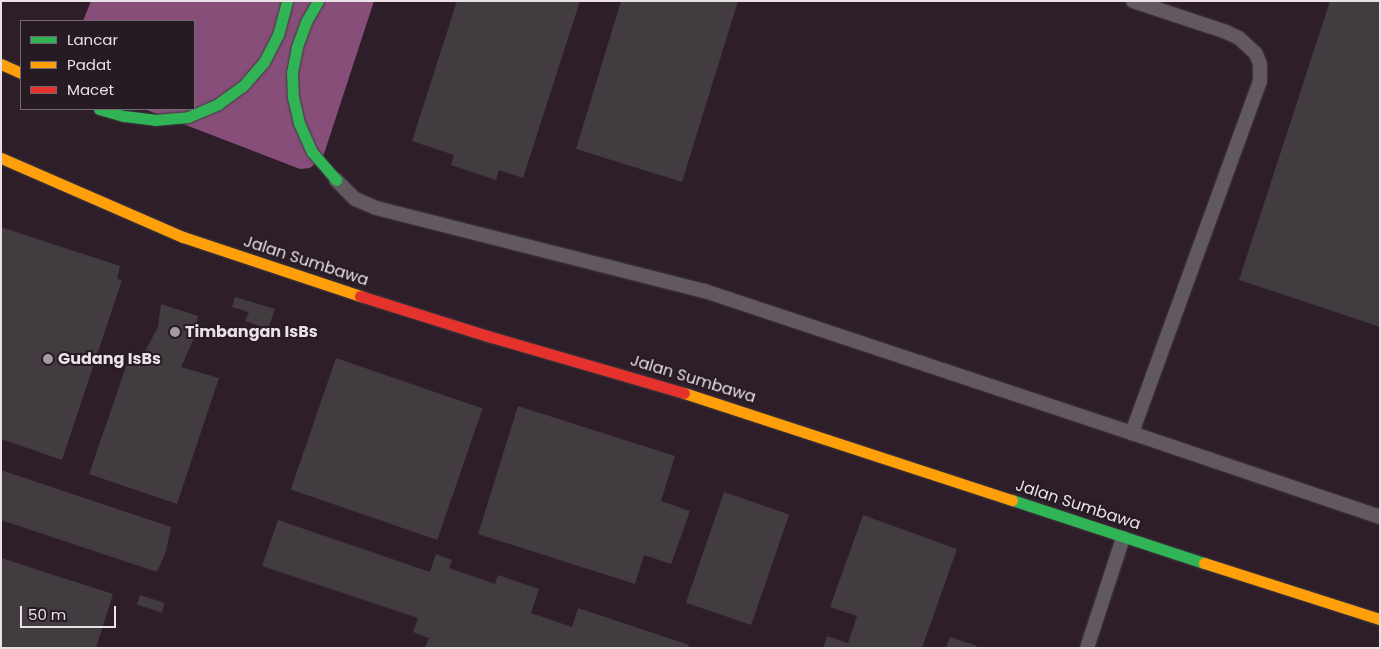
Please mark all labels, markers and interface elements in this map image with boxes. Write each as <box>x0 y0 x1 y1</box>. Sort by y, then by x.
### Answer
legend <box>20 20 195 110</box>
text: Lancar <box>67 29 118 50</box>
text: Padat <box>67 54 112 75</box>
text: Macet <box>67 79 114 100</box>
street label: Jalan Sumbawa <box>241 232 371 290</box>
place label: Timbangan IsBs <box>185 322 318 342</box>
marker: Timbangan IsBs <box>169 326 181 338</box>
place label: Gudang IsBs <box>58 349 161 369</box>
street label: Jalan Sumbawa <box>628 351 758 407</box>
marker: Gudang IsBs <box>42 353 54 365</box>
street label: Jalan Sumbawa <box>1013 476 1143 534</box>
scale bar <box>22 596 119 628</box>
text: 50 m <box>28 604 66 625</box>

